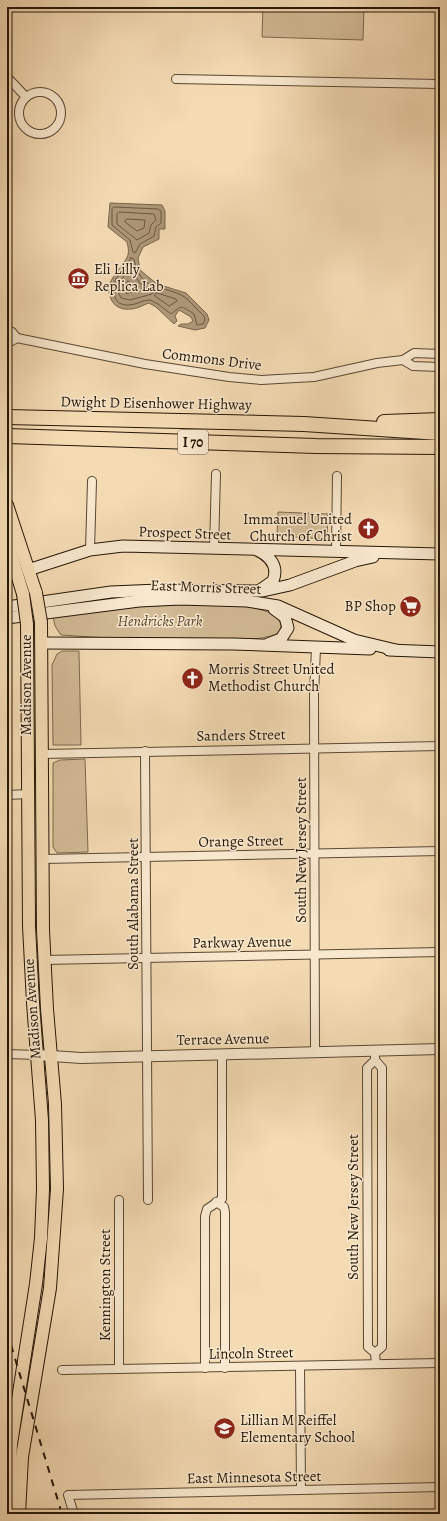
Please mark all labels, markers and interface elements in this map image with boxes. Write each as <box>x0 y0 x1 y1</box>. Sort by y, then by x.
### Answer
place label: Eli Lilly Replica Lab <box>94 259 164 296</box>
museum icon: Eli Lilly Replica Lab <box>66 265 92 291</box>
street label: Commons Drive <box>161 343 263 375</box>
street label: Dwight D Eisenhower Highway <box>60 391 252 415</box>
road number: I 70 <box>178 430 208 454</box>
place label: Immanuel United Church of Christ <box>243 509 353 546</box>
church icon: Immanuel United Church of Christ <box>355 515 381 541</box>
street label: Prospect Street <box>138 521 232 545</box>
street label: East Morris Street <box>150 575 262 599</box>
supermarket icon: BP Shop <box>398 593 424 619</box>
place label: BP Shop <box>345 596 396 616</box>
park label: Hendricks Park <box>118 611 203 631</box>
street label: Madison Avenue <box>16 634 36 736</box>
place label: Morris Street United Methodist Church <box>208 659 335 696</box>
church icon: Morris Street United Methodist Church <box>179 665 205 691</box>
street label: Sanders Street <box>196 724 286 746</box>
street label: South New Jersey Street <box>291 777 311 923</box>
street label: Orange Street <box>198 830 284 852</box>
street label: South Alabama Street <box>123 838 143 970</box>
street label: Parkway Avenue <box>192 931 292 953</box>
street label: Madison Avenue <box>18 958 46 1060</box>
street label: Terrace Avenue <box>176 1028 270 1050</box>
street label: South New Jersey Street <box>343 1134 363 1280</box>
street label: Kennington Street <box>95 1229 115 1341</box>
street label: Lincoln Street <box>208 1342 294 1364</box>
place label: Lillian M Reiffel Elementary School <box>240 1410 355 1447</box>
school or university icon: Lillian M Reiffel Elementary School <box>211 1416 237 1442</box>
street label: East Minnesota Street <box>186 1466 322 1488</box>

